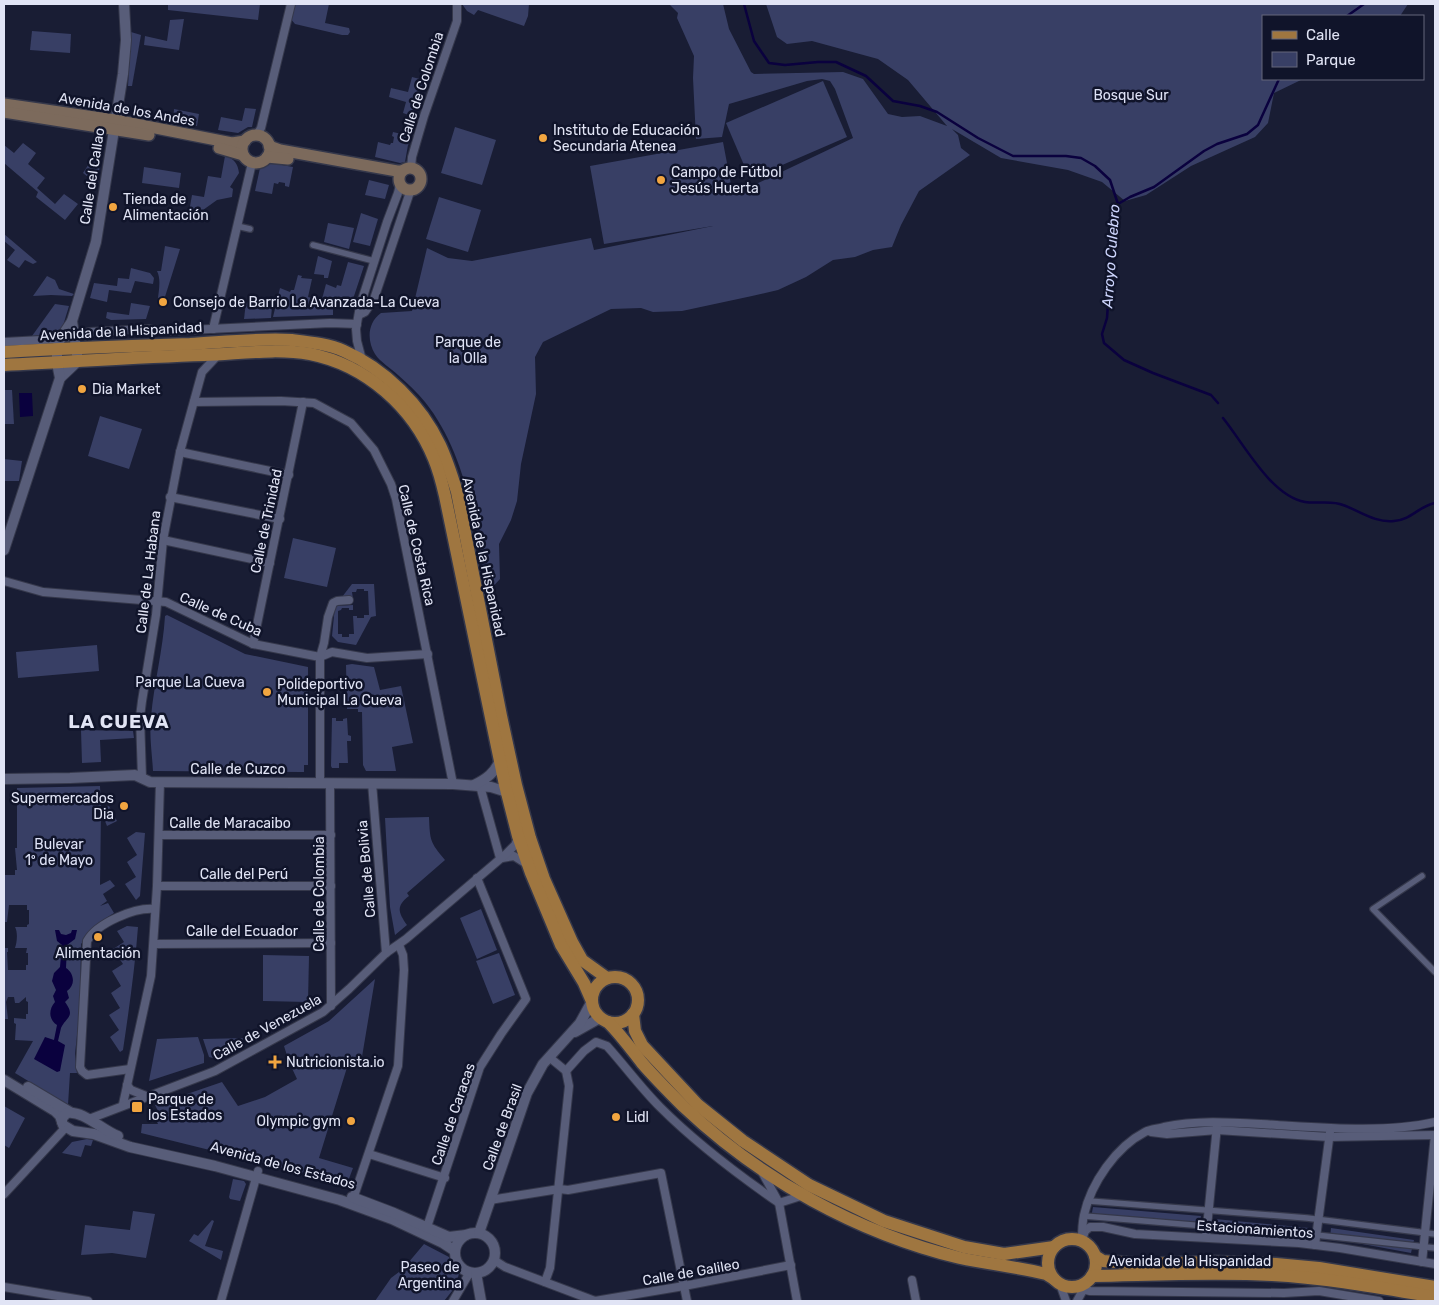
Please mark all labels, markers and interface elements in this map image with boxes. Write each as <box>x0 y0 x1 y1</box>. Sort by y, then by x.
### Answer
legend <box>1262 15 1424 80</box>
text: Calle <box>1306 26 1340 44</box>
street label: Calle de Colombia <box>396 30 447 145</box>
text: Parque <box>1306 51 1356 69</box>
park label: Bosque Sur <box>1093 87 1169 104</box>
street label: Avenida de los Andes <box>57 89 196 130</box>
place label: Instituto de Educación Secundaria Atenea <box>553 122 700 155</box>
street label: Calle del Callao <box>76 126 109 226</box>
marker: Instituto de Educación Secundaria Atenea <box>537 132 549 144</box>
place label: Campo de Fútbol Jesús Huerta <box>671 164 782 197</box>
marker: Campo de Fútbol Jesús Huerta <box>655 174 667 186</box>
place label: Tienda de Alimentación <box>123 191 209 224</box>
marker: Tienda de Alimentación <box>107 201 119 213</box>
water label: Arroyo Culebro <box>1098 203 1124 310</box>
place label: Consejo de Barrio La Avanzada-La Cueva <box>173 294 440 311</box>
marker: Consejo de Barrio La Avanzada-La Cueva <box>157 296 169 308</box>
street label: Avenida de la Hispanidad <box>39 319 203 344</box>
park label: Parque de la Olla <box>435 334 501 367</box>
place label: Dia Market <box>92 381 161 398</box>
marker: Dia Market <box>76 383 88 395</box>
street label: Calle de Trinidad <box>247 467 286 575</box>
street label: Avenida de la Hispanidad <box>458 476 509 638</box>
street label: Calle de Costa Rica <box>394 483 439 607</box>
street label: Calle de La Habana <box>133 510 164 635</box>
street label: Calle de Cuba <box>177 589 265 640</box>
park label: Parque La Cueva <box>135 674 245 691</box>
place label: Polideportivo Municipal La Cueva <box>277 676 402 709</box>
marker: Polideportivo Municipal La Cueva <box>261 686 273 698</box>
district label: LA CUEVA <box>68 710 170 733</box>
street label: Calle de Cuzco <box>190 761 286 778</box>
place label: Supermercados Dia <box>11 790 114 823</box>
marker: Supermercados Dia <box>118 800 130 812</box>
street label: Calle de Maracaibo <box>169 815 291 832</box>
street label: Calle de Bolivia <box>354 820 379 918</box>
park label: Bulevar 1º de Mayo <box>25 836 93 869</box>
street label: Calle de Colombia <box>311 836 328 952</box>
street label: Calle del Perú <box>200 866 288 883</box>
street label: Calle del Ecuador <box>186 923 299 940</box>
marker: Alimentación <box>92 931 104 943</box>
place label: Alimentación <box>55 945 141 962</box>
street label: Calle de Venezuela <box>210 991 324 1064</box>
place label: Nutricionista.io <box>286 1054 385 1071</box>
marker: Nutricionista.io <box>268 1055 282 1069</box>
street label: Calle de Caracas <box>428 1061 479 1168</box>
street label: Calle de Brasil <box>479 1082 526 1173</box>
place label: Parque de los Estados <box>148 1091 222 1124</box>
marker: Parque de los Estados <box>130 1100 144 1114</box>
place label: Lidl <box>626 1109 649 1126</box>
marker: Lidl <box>610 1111 622 1123</box>
place label: Olympic gym <box>257 1113 341 1130</box>
marker: Olympic gym <box>345 1115 357 1127</box>
street label: Avenida de los Estados <box>208 1138 357 1193</box>
street label: Estacionamientos <box>1196 1217 1314 1242</box>
street label: Avenida de la Hispanidad <box>1109 1253 1271 1270</box>
street label: Calle de Galileo <box>641 1256 741 1289</box>
park label: Paseo de Argentina <box>398 1259 462 1292</box>

